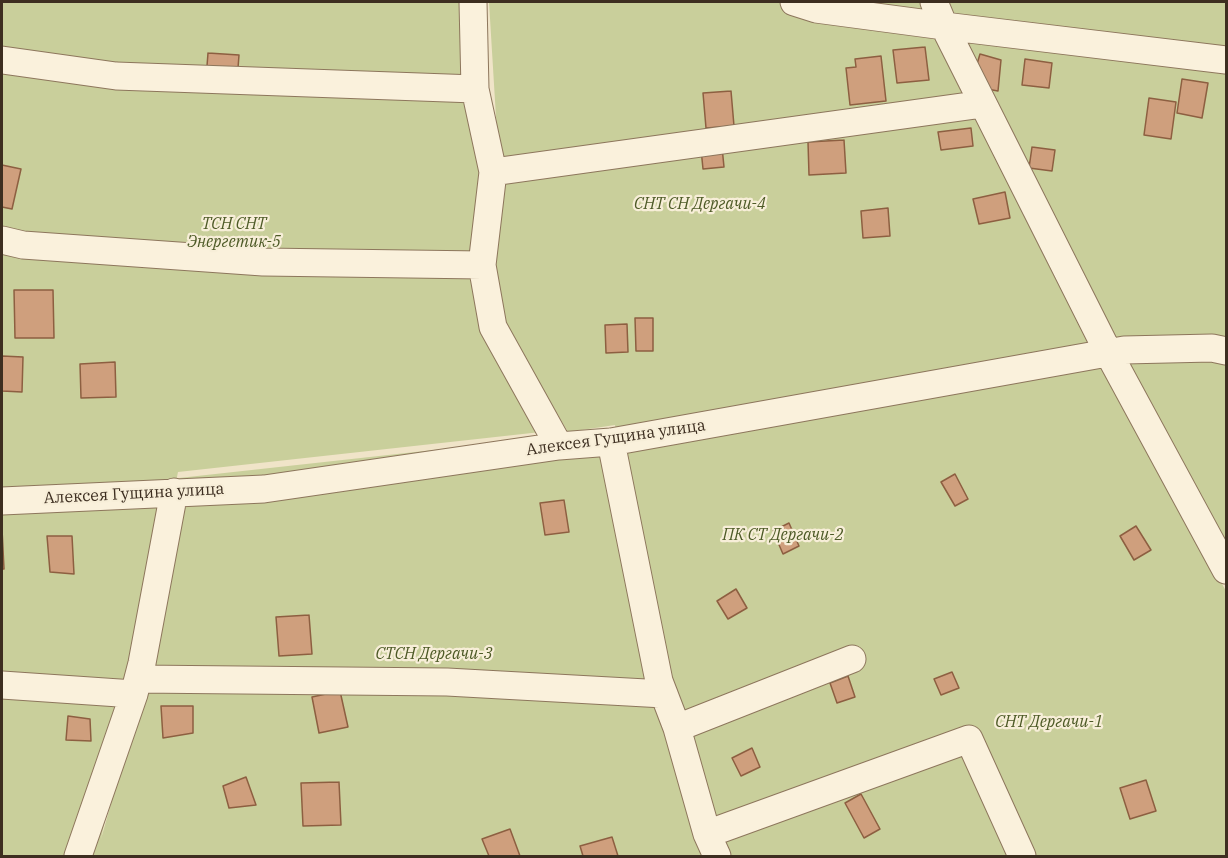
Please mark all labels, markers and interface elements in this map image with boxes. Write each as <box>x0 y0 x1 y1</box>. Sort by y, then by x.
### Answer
park label: СНТ СН Дергачи-4 <box>634 194 766 214</box>
park label: ТСН СНТ Энергетик-5 <box>187 214 281 252</box>
street label: Алексея Гущина улица <box>525 416 707 460</box>
street label: Алексея Гущина улица <box>43 480 225 508</box>
park label: ПК СТ Дергачи-2 <box>722 525 844 545</box>
park label: СТСН Дергачи-3 <box>376 644 492 664</box>
park label: СНТ Дергачи-1 <box>995 712 1103 732</box>

